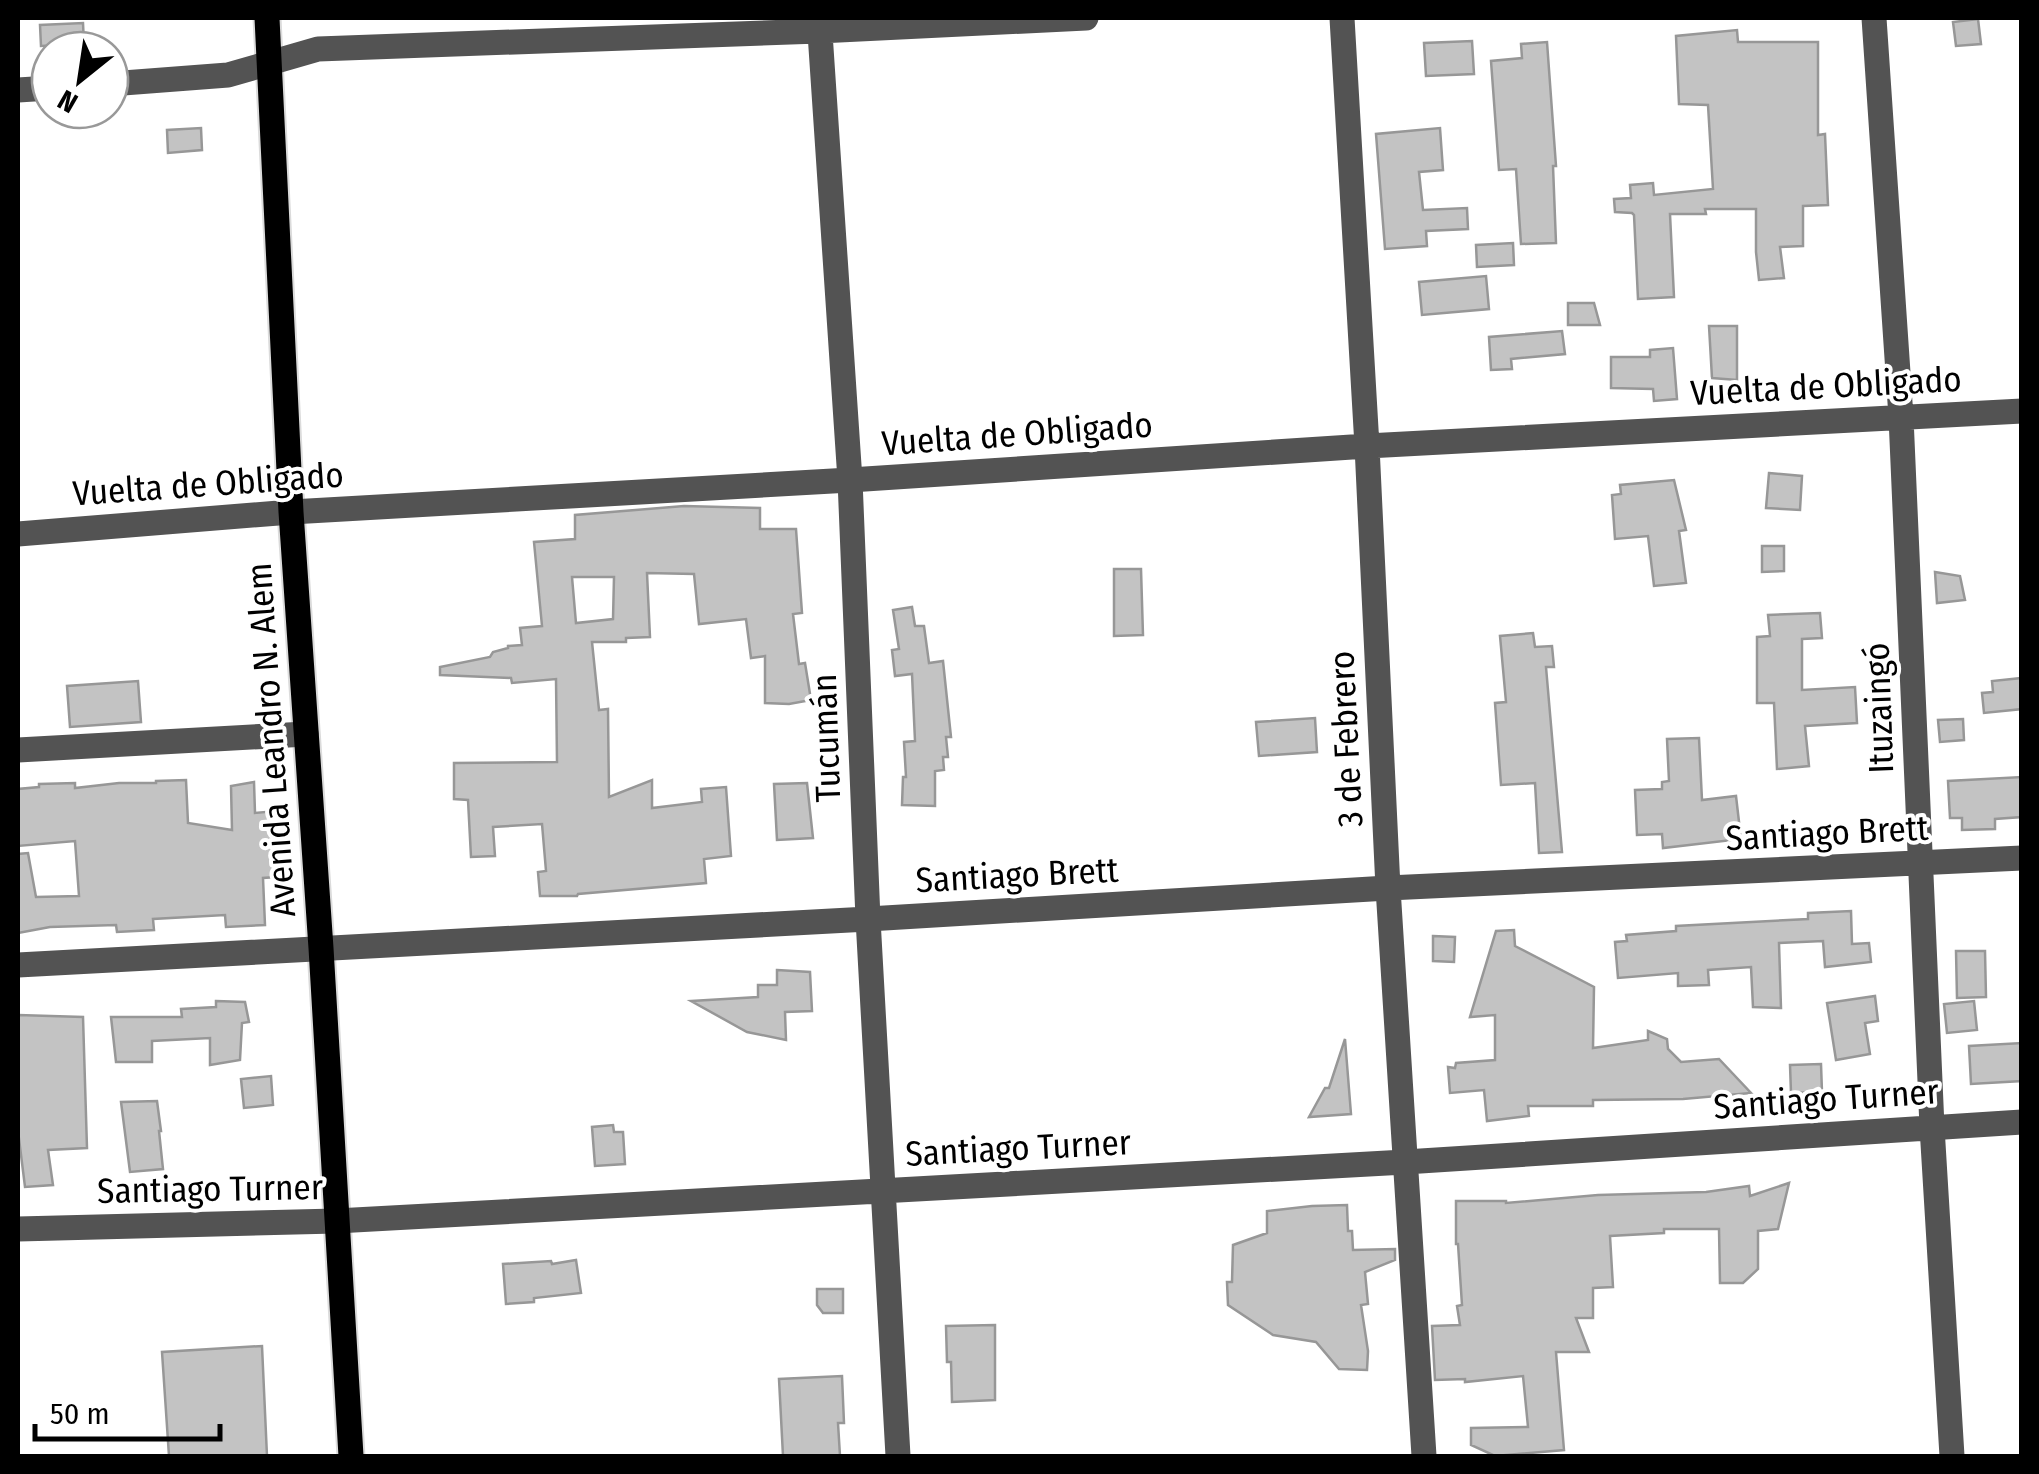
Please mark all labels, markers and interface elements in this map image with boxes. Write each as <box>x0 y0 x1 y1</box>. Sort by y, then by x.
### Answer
north arrow <box>30 30 130 130</box>
text: N <box>52 83 83 120</box>
street label: Vuelta de Obligado <box>1689 358 1963 414</box>
street label: Vuelta de Obligado <box>880 404 1154 464</box>
street label: Vuelta de Obligado <box>71 454 345 514</box>
street label: Avenida Leandro N. Alem <box>238 561 304 919</box>
street label: Ituzaingó <box>1856 642 1902 774</box>
street label: 3 de Febrero <box>1320 650 1372 828</box>
street label: Tucumán <box>803 673 849 803</box>
street label: Santiago Brett <box>1724 807 1930 859</box>
street label: Santiago Brett <box>914 849 1120 901</box>
street label: Santiago Turner <box>1712 1070 1940 1128</box>
street label: Santiago Turner <box>904 1121 1132 1175</box>
street label: Santiago Turner <box>97 1166 323 1212</box>
scale bar <box>35 1379 220 1441</box>
text: 50 m <box>50 1396 110 1432</box>

